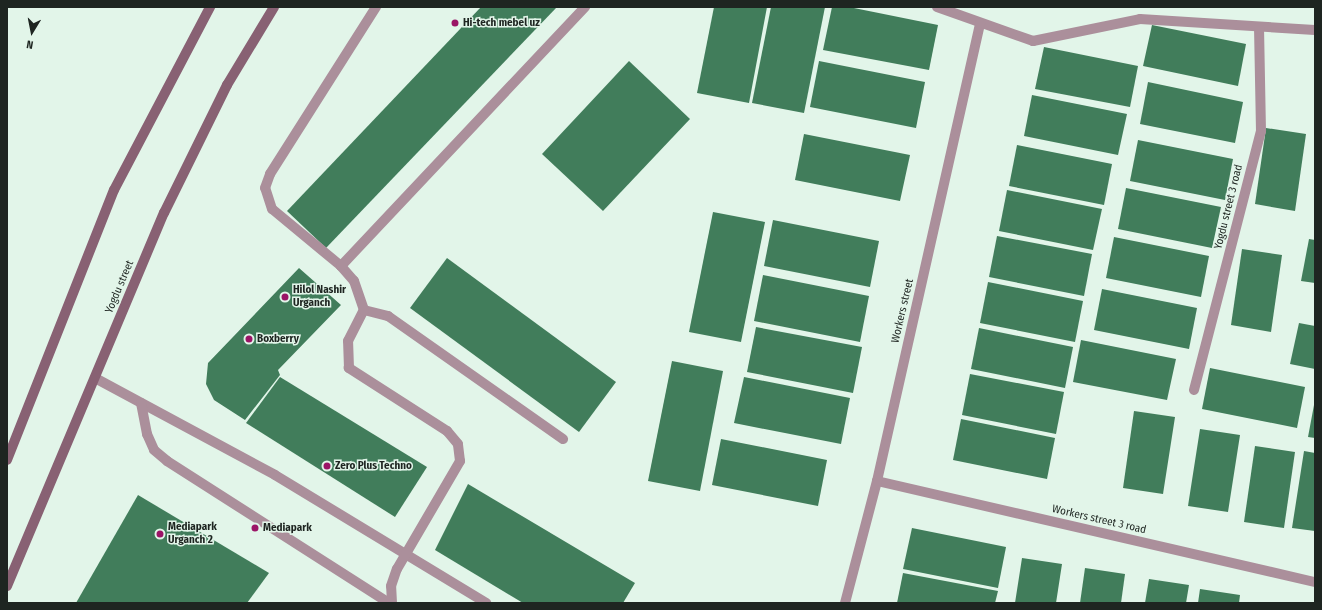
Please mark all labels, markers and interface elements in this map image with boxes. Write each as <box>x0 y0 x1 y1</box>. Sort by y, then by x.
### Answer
north arrow <box>12 12 52 52</box>
place label: Hi-tech mebel uz <box>463 16 540 30</box>
marker: Hi-tech mebel uz <box>450 18 460 28</box>
text: N <box>25 37 34 51</box>
street label: Yogdu street 3 road <box>1212 163 1246 251</box>
street label: Yogdu street <box>103 259 137 315</box>
street label: Workers street <box>889 278 917 344</box>
place label: Hilol Nashir Urganch <box>293 284 346 310</box>
marker: Hilol Nashir Urganch <box>280 292 290 302</box>
place label: Boxberry <box>257 332 299 346</box>
marker: Boxberry <box>244 334 254 344</box>
place label: Zero Plus Techno <box>335 459 412 473</box>
marker: Zero Plus Techno <box>322 461 332 471</box>
street label: Workers street 3 road <box>1051 503 1147 537</box>
place label: Mediapark Urganch 2 <box>168 521 217 547</box>
place label: Mediapark <box>263 521 312 535</box>
marker: Mediapark <box>250 523 260 533</box>
marker: Mediapark Urganch 2 <box>155 529 165 539</box>

